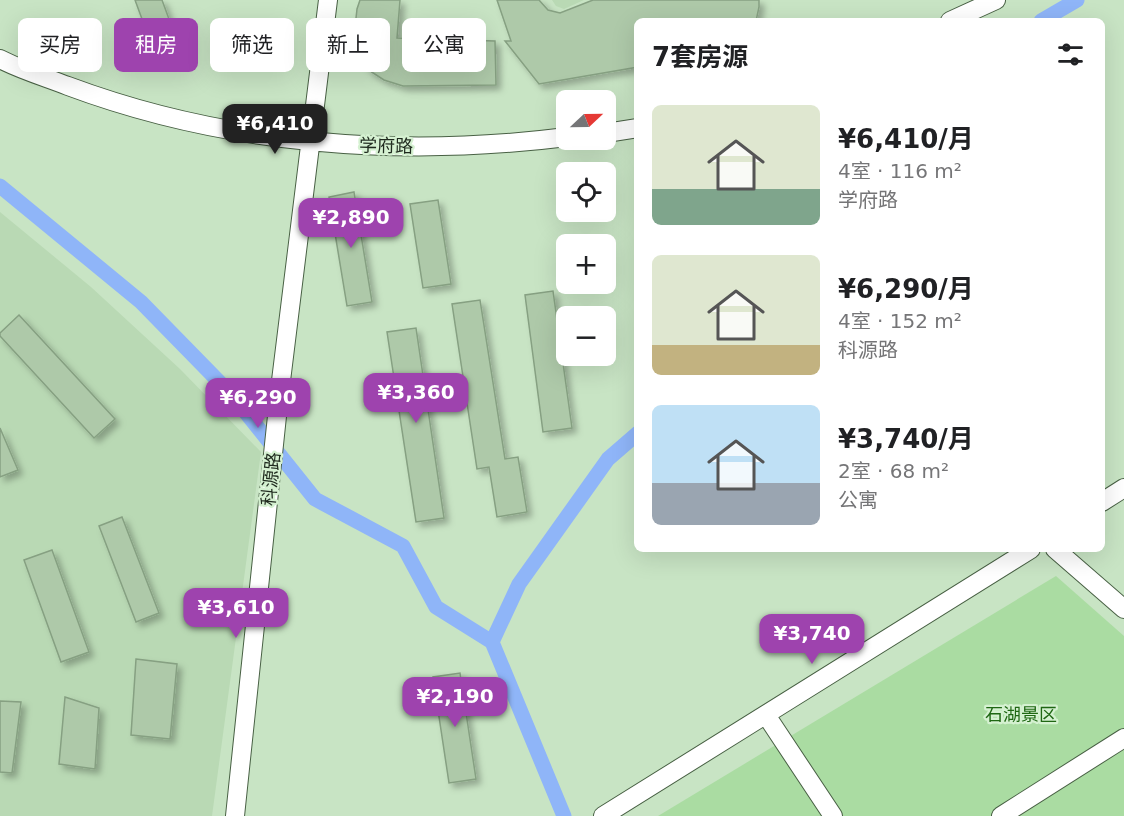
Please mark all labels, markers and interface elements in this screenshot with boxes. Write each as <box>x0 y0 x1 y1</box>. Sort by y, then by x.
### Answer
chip: 买房 <box>18 18 102 72</box>
chip: 租房 <box>114 18 198 72</box>
chip: 筛选 <box>210 18 294 72</box>
chip: 新上 <box>306 18 390 72</box>
chip: 公寓 <box>402 18 486 72</box>
icon: filters <box>1054 38 1087 71</box>
text: 7套房源 <box>652 42 748 72</box>
north arrow <box>556 90 616 150</box>
map controls <box>556 90 616 366</box>
pin: ¥6,410 <box>226 104 324 155</box>
text: ¥6,410 <box>236 111 314 135</box>
text: ¥6,410/月 <box>838 124 974 154</box>
icon: home <box>700 129 772 201</box>
street label: 学府路 <box>359 135 413 156</box>
text: 4室 · 116 m² <box>838 159 962 183</box>
button: locate <box>556 162 616 222</box>
text: 学府路 <box>838 188 898 212</box>
pin: ¥2,890 <box>302 198 400 249</box>
text: ¥2,890 <box>312 205 390 229</box>
button: + <box>556 234 616 294</box>
text: ¥6,290/月 <box>838 274 974 304</box>
icon: home <box>700 279 772 351</box>
button: − <box>556 306 616 366</box>
text: 4室 · 152 m² <box>838 309 962 333</box>
text: 科源路 <box>838 338 898 362</box>
pin: ¥3,360 <box>367 373 465 424</box>
pin: ¥6,290 <box>209 378 307 429</box>
text: ¥3,360 <box>377 380 455 404</box>
text: ¥6,290 <box>219 385 297 409</box>
text: ¥3,740/月 <box>838 424 974 454</box>
icon: home <box>700 429 772 501</box>
street label: 科源路 <box>257 451 284 507</box>
text: 2室 · 68 m² <box>838 459 949 483</box>
text: 公寓 <box>838 488 878 512</box>
pin: ¥3,610 <box>187 588 285 639</box>
text: ¥3,610 <box>197 595 275 619</box>
pin: ¥3,740 <box>763 614 861 665</box>
text: ¥3,740 <box>773 621 851 645</box>
pin: ¥2,190 <box>406 677 504 728</box>
text: ¥2,190 <box>416 684 494 708</box>
park label: 石湖景区 <box>985 704 1057 725</box>

